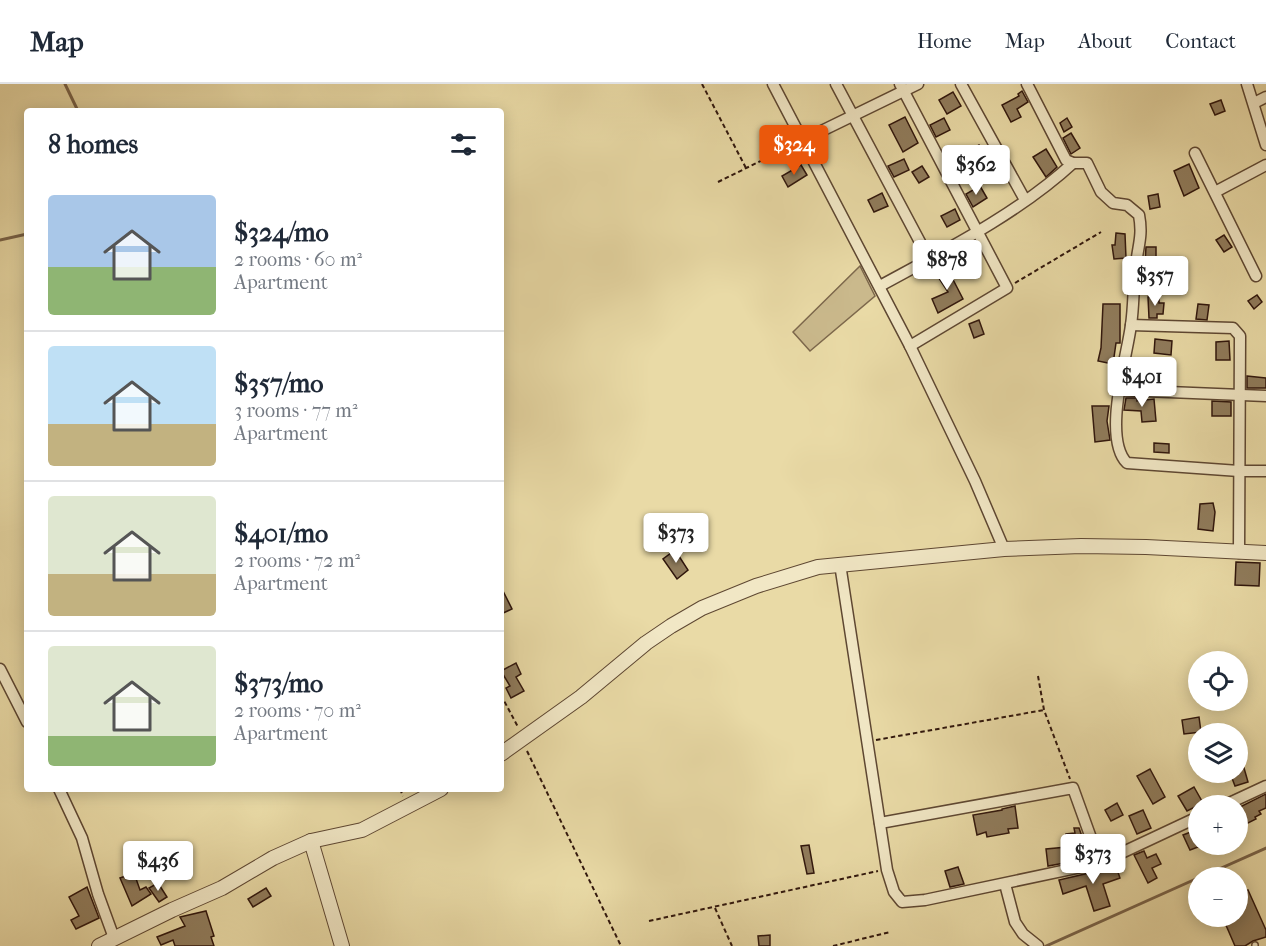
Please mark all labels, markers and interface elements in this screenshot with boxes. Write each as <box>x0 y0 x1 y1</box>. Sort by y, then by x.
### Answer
text: Map <box>30 25 84 58</box>
text: Home <box>917 29 972 53</box>
text: Map <box>1005 29 1045 53</box>
text: About <box>1078 29 1132 53</box>
text: Contact <box>1165 29 1236 53</box>
pin: $324 <box>758 125 830 176</box>
icon: filters <box>447 128 480 161</box>
text: 8 homes <box>48 129 138 160</box>
text: $324 <box>773 133 815 156</box>
pin: $362 <box>940 145 1012 196</box>
text: $362 <box>956 153 996 176</box>
text: $324/mo <box>234 217 329 248</box>
icon: home <box>96 219 168 291</box>
pin: $878 <box>911 240 983 291</box>
text: 2 rooms · 60 m² <box>234 248 362 271</box>
text: $878 <box>927 248 967 271</box>
pin: $357 <box>1119 256 1191 307</box>
text: $357 <box>1136 264 1174 287</box>
text: Apartment <box>234 271 328 294</box>
pin: $401 <box>1106 357 1178 408</box>
text: $401 <box>1122 365 1162 388</box>
text: $357/mo <box>234 368 324 399</box>
icon: home <box>96 370 168 442</box>
text: 3 rooms · 77 m² <box>234 399 358 422</box>
text: Apartment <box>234 422 328 445</box>
pin: $373 <box>640 513 712 564</box>
text: $401/mo <box>234 518 328 549</box>
icon: home <box>96 520 168 592</box>
text: $373 <box>657 521 695 544</box>
text: 2 rooms · 72 m² <box>234 549 360 572</box>
text: Apartment <box>234 572 328 595</box>
map controls <box>1188 651 1248 927</box>
button: locate <box>1188 651 1248 711</box>
text: $373/mo <box>234 668 323 699</box>
icon: home <box>96 670 168 742</box>
text: 2 rooms · 70 m² <box>234 699 361 722</box>
text: Apartment <box>234 722 328 745</box>
button: layers <box>1188 723 1248 783</box>
button: + <box>1188 795 1248 855</box>
pin: $373 <box>1057 834 1129 885</box>
pin: $436 <box>122 841 194 892</box>
text: $373 <box>1074 842 1112 865</box>
text: $436 <box>137 849 179 872</box>
button: − <box>1188 867 1248 927</box>

